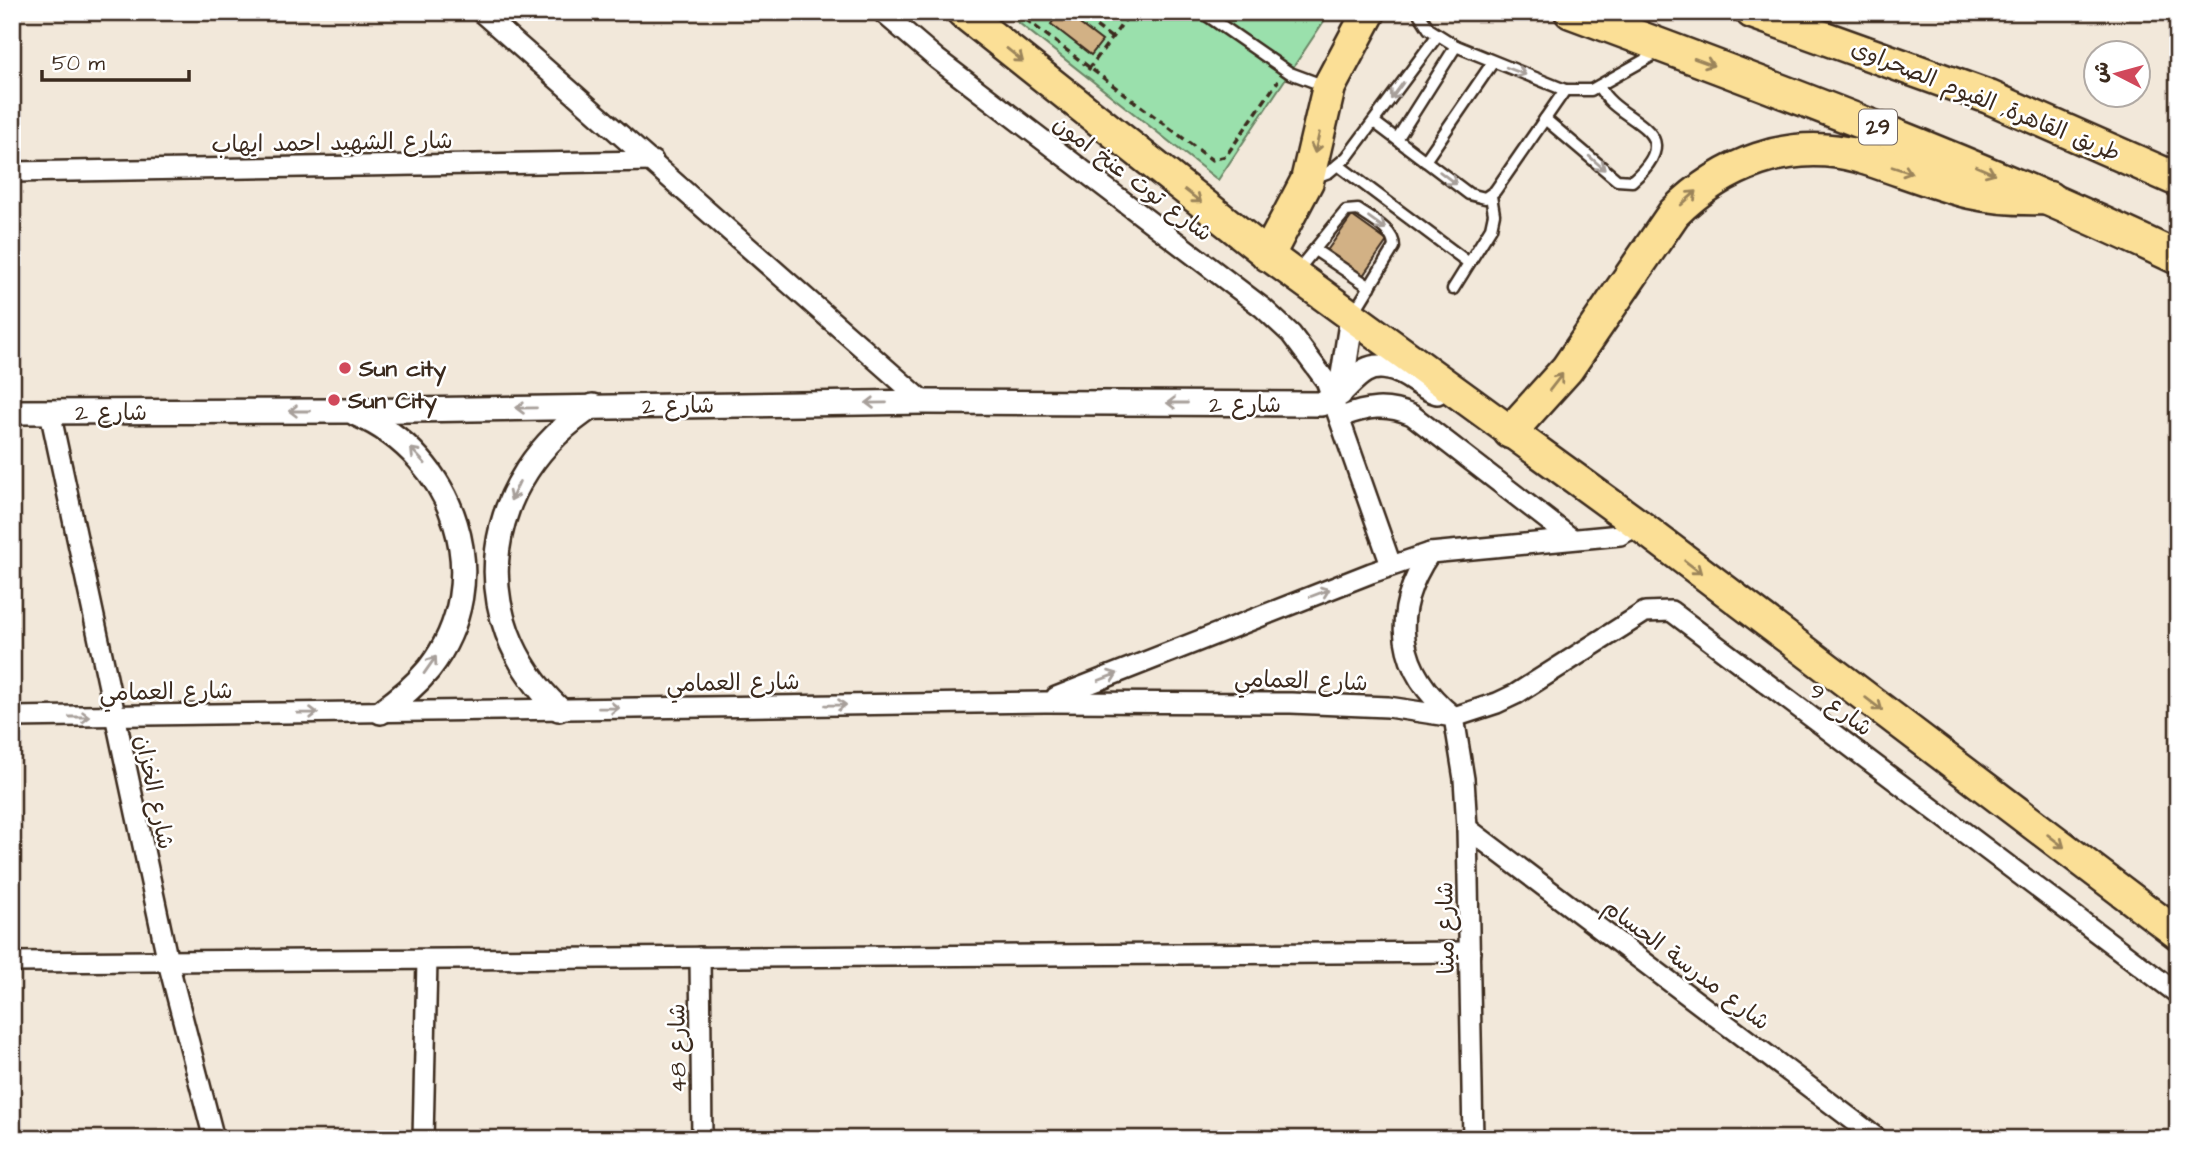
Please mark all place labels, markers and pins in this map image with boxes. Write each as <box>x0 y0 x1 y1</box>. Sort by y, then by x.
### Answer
place label: Sun city <box>358 353 447 387</box>
marker: Sun city <box>337 360 353 376</box>
place label: Sun City <box>347 385 437 419</box>
marker: Sun City <box>326 392 342 408</box>

